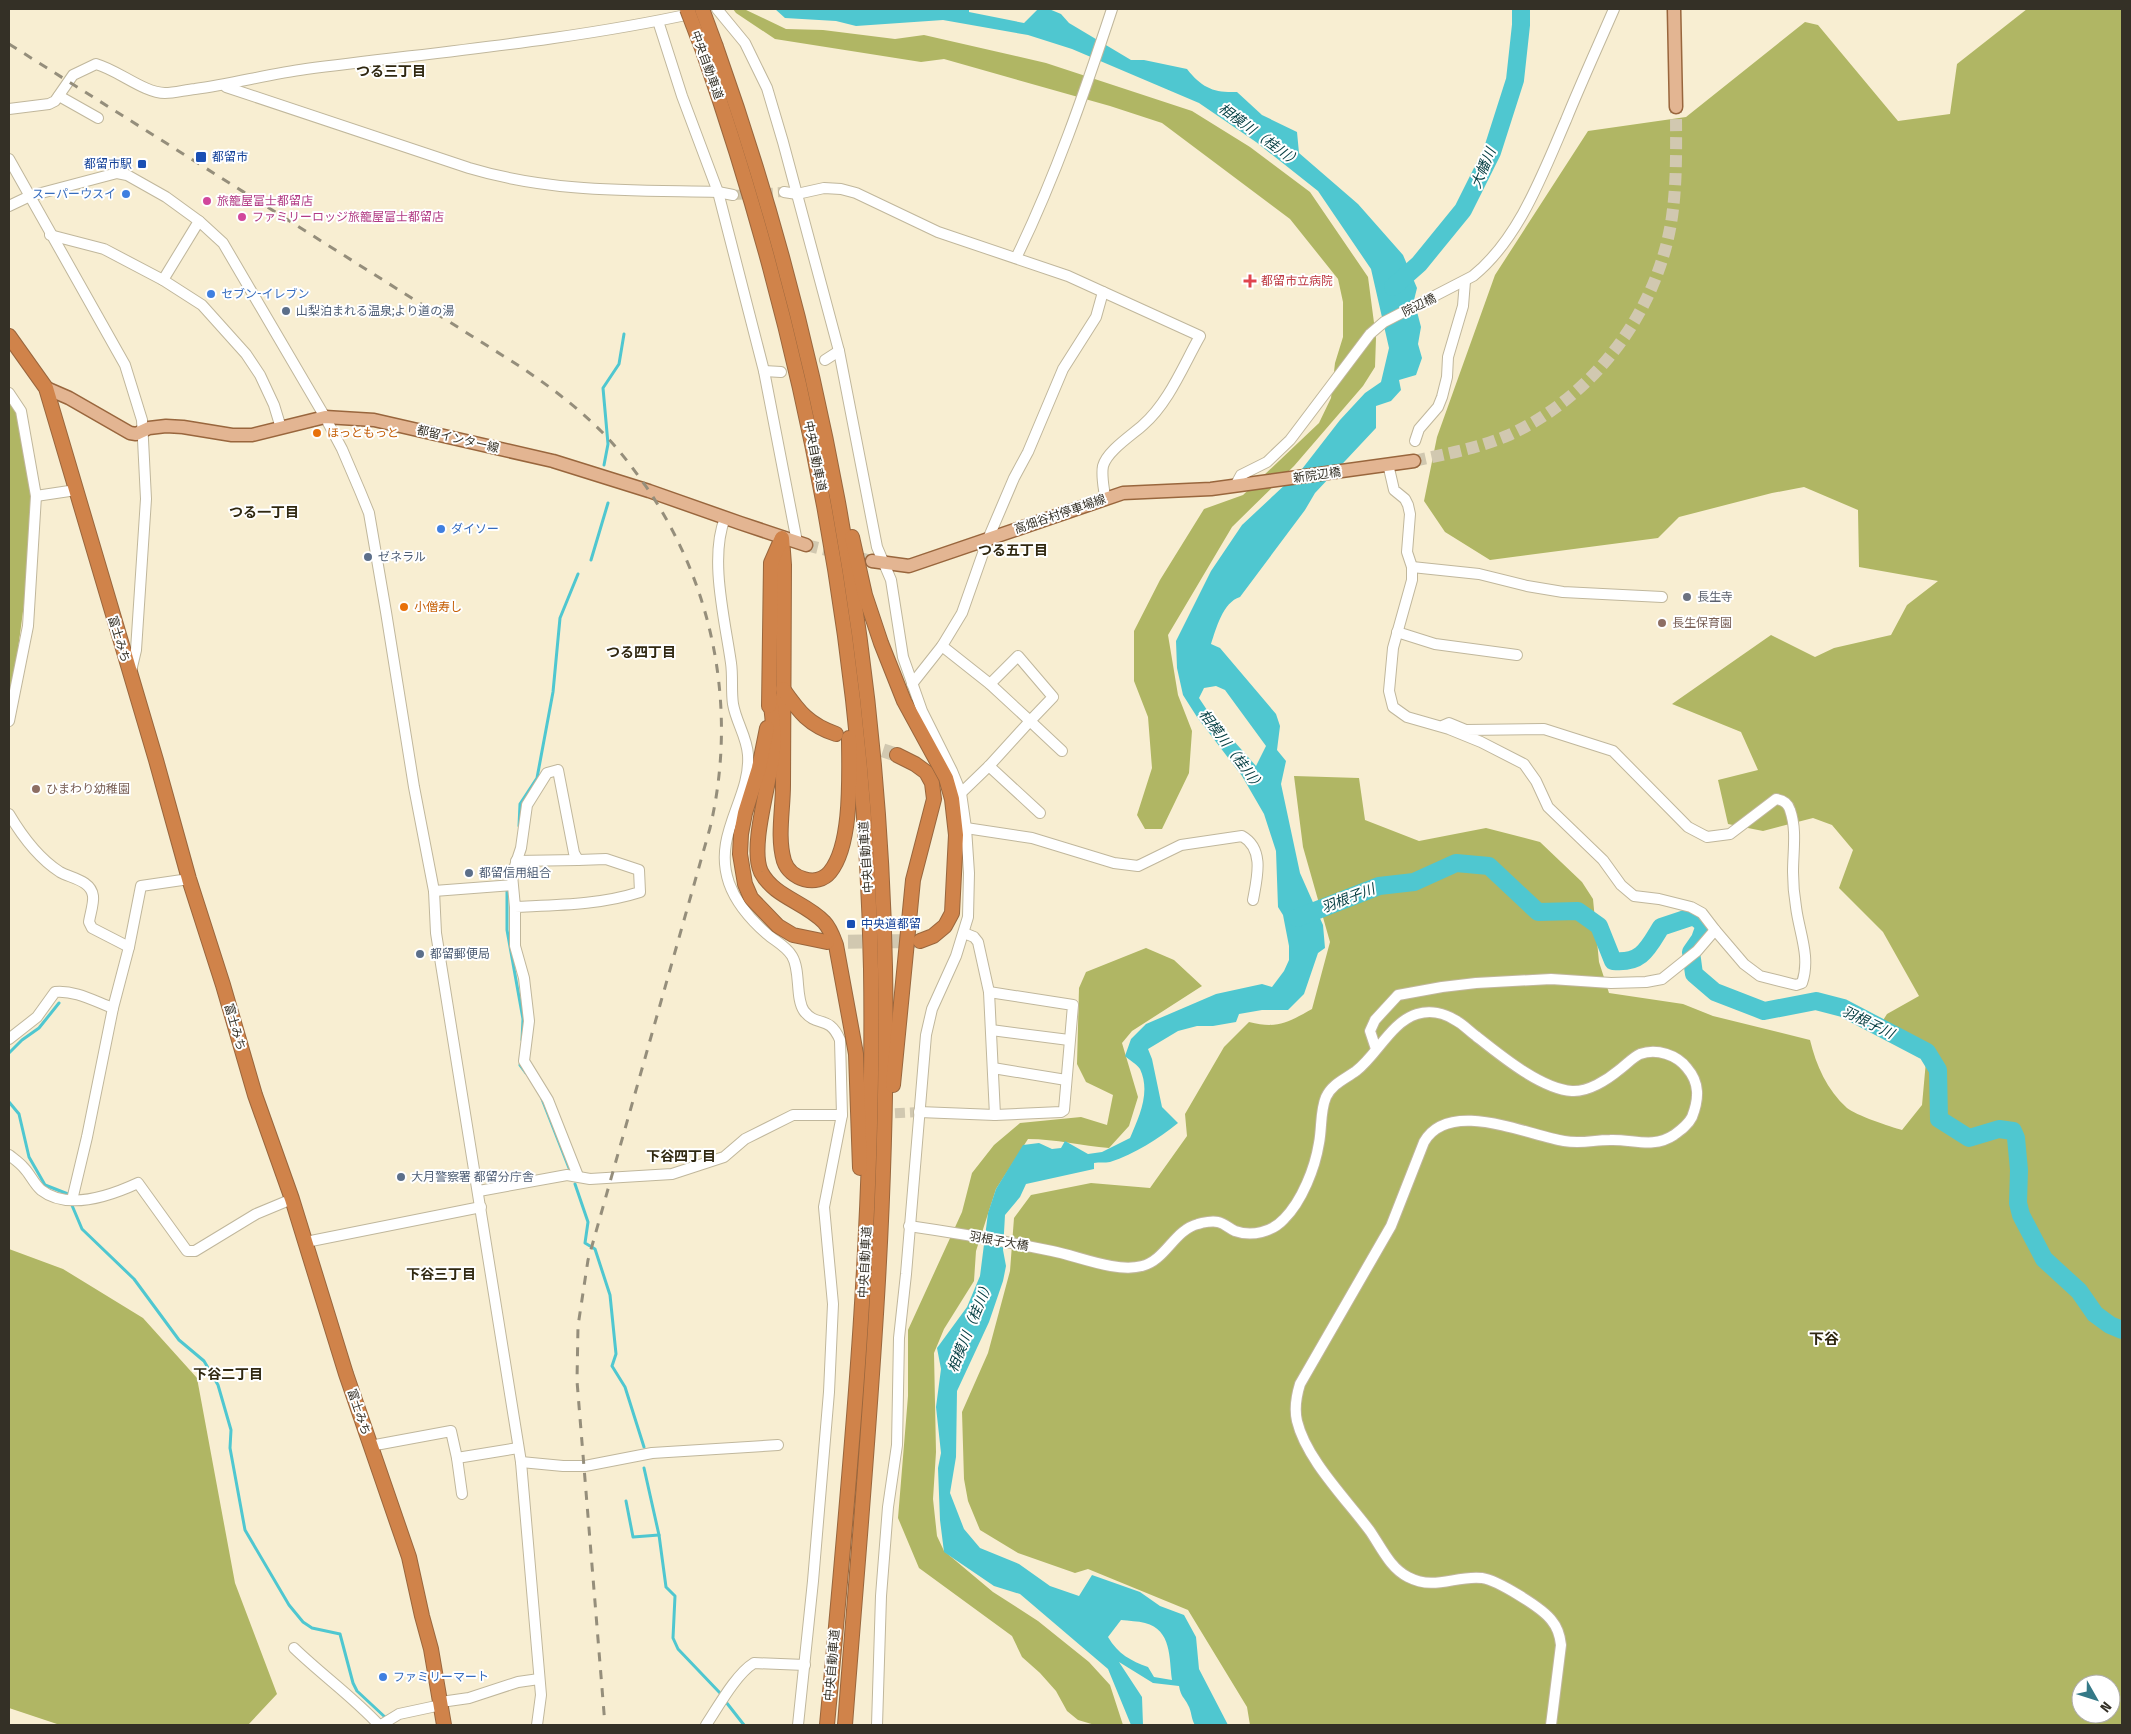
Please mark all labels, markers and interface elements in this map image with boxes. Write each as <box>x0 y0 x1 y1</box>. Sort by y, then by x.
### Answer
street label: 中央自動車道 <box>688 29 726 101</box>
district label: つる三丁目 <box>356 63 426 80</box>
water label: 相模川（桂川） <box>1215 100 1304 171</box>
water label: 大幡川 <box>1467 144 1500 191</box>
marker: 都留市 <box>194 150 208 164</box>
place label: 都留市 <box>212 150 248 164</box>
place label: 都留市駅 <box>84 157 132 171</box>
marker: 都留市駅 <box>136 158 148 170</box>
place label: スーパーウスイ <box>32 187 116 201</box>
marker: スーパーウスイ <box>120 188 132 200</box>
place label: 旅籠屋富士都留店 <box>217 194 313 208</box>
marker: 旅籠屋富士都留店 <box>201 195 213 207</box>
place label: ファミリーロッジ旅籠屋富士都留店 <box>252 210 444 224</box>
marker: ファミリーロッジ旅籠屋富士都留店 <box>236 211 248 223</box>
marker: 都留市立病院 <box>1243 274 1257 288</box>
place label: 都留市立病院 <box>1261 274 1333 288</box>
place label: セブン-イレブン <box>221 287 309 301</box>
marker: セブン-イレブン <box>205 288 217 300</box>
street label: 院辺橋 <box>1400 291 1438 319</box>
place label: 山梨泊まれる温泉;より道の湯 <box>296 304 454 318</box>
marker: 山梨泊まれる温泉;より道の湯 <box>280 305 292 317</box>
street label: 中央自動車道 <box>801 419 829 493</box>
street label: 都留インター線 <box>415 423 501 455</box>
place label: ほっともっと <box>327 426 399 440</box>
marker: ほっともっと <box>311 427 323 439</box>
street label: 新院辺橋 <box>1292 465 1342 485</box>
street label: 高畑谷村停車場線 <box>1012 492 1108 536</box>
district label: つる一丁目 <box>229 504 299 521</box>
place label: ダイソー <box>451 522 499 536</box>
marker: ダイソー <box>435 523 447 535</box>
district label: つる五丁目 <box>978 542 1048 559</box>
place label: ゼネラル <box>378 550 426 564</box>
marker: ゼネラル <box>362 551 374 563</box>
place label: 長生寺 <box>1697 590 1733 604</box>
marker: 長生寺 <box>1681 591 1693 603</box>
place label: 小僧寿し <box>414 600 462 614</box>
marker: 小僧寿し <box>398 601 410 613</box>
street label: 富士みち <box>105 614 133 664</box>
place label: 長生保育園 <box>1672 616 1732 630</box>
marker: 長生保育園 <box>1656 617 1668 629</box>
district label: つる四丁目 <box>606 644 676 661</box>
water label: 相模川（桂川） <box>1195 706 1268 795</box>
place label: ひまわり幼稚園 <box>46 782 130 796</box>
marker: ひまわり幼稚園 <box>30 783 42 795</box>
street label: 中央自動車道 <box>857 821 875 893</box>
place label: 都留信用組合 <box>479 866 551 880</box>
marker: 都留信用組合 <box>463 867 475 879</box>
water label: 羽根子川 <box>1319 880 1379 916</box>
place label: 中央道都留 <box>861 917 921 931</box>
marker: 中央道都留 <box>845 918 857 930</box>
place label: 都留郵便局 <box>430 947 490 961</box>
marker: 都留郵便局 <box>414 948 426 960</box>
street label: 富士みち <box>222 1002 248 1052</box>
water label: 羽根子川 <box>1839 1003 1898 1043</box>
district label: 下谷四丁目 <box>646 1148 716 1165</box>
place label: 大月警察署 都留分庁舎 <box>411 1170 534 1184</box>
marker: 大月警察署 都留分庁舎 <box>395 1171 407 1183</box>
street label: 中央自動車道 <box>856 1226 874 1298</box>
street label: 羽根子大橋 <box>968 1229 1030 1253</box>
district label: 下谷三丁目 <box>406 1266 476 1283</box>
water label: 相模川（桂川） <box>944 1278 997 1375</box>
district label: 下谷 <box>1809 1330 1839 1348</box>
district label: 下谷二丁目 <box>193 1366 263 1383</box>
street label: 富士みち <box>345 1387 373 1437</box>
street label: 中央自動車道 <box>822 1629 842 1701</box>
place label: ファミリーマート <box>393 1670 489 1684</box>
marker: ファミリーマート <box>377 1671 389 1683</box>
north arrow <box>2071 1674 2121 1724</box>
text: N <box>2096 1698 2115 1715</box>

